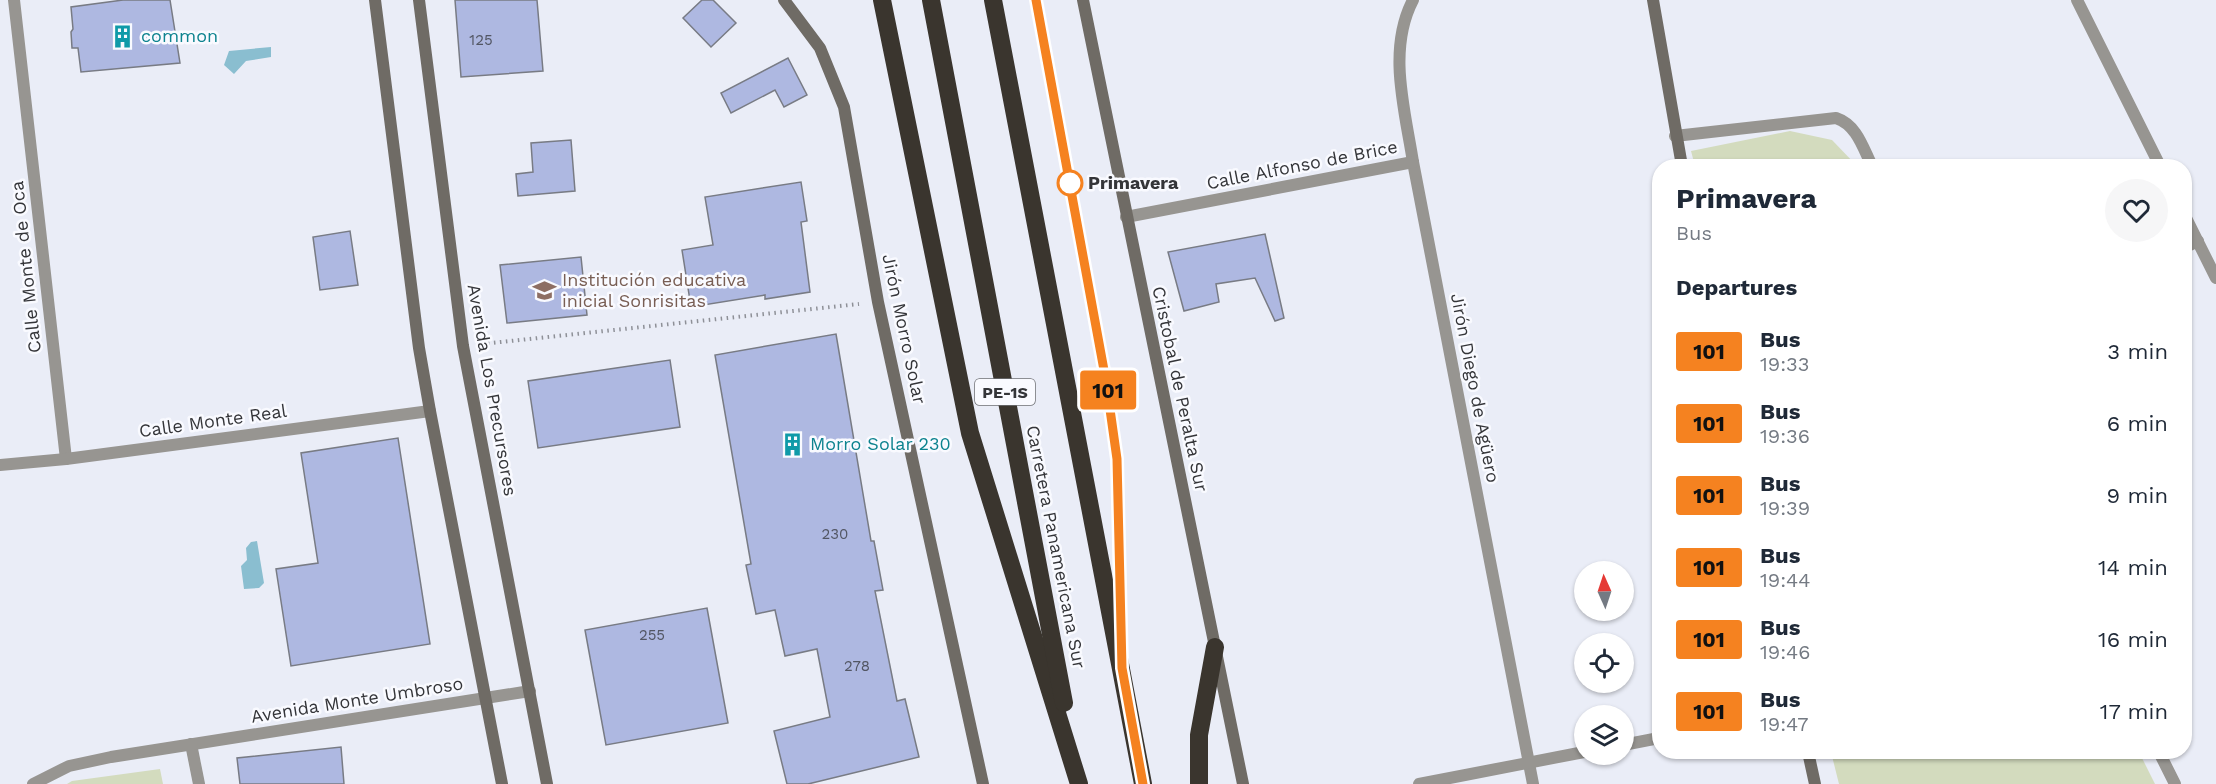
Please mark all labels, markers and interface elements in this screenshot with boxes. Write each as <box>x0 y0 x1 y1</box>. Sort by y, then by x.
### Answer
building icon: common <box>110 23 136 49</box>
place label: common <box>141 25 218 46</box>
house number: 125 <box>469 31 493 49</box>
street label: Calle Alfonso de Brice <box>1205 136 1399 193</box>
marker: Primavera <box>1057 170 1083 196</box>
place label: Primavera <box>1088 172 1179 193</box>
button: heart <box>2105 179 2168 242</box>
street label: Calle Monte de Oca <box>6 180 45 354</box>
text: Primavera <box>1676 182 1817 215</box>
text: Bus <box>1676 221 1712 245</box>
street label: Jirón Morro Solar <box>878 252 931 406</box>
place label: Institución educativa inicial Sonrisitas <box>562 269 746 311</box>
text: Departures <box>1676 275 1797 300</box>
school or university icon: Institución educativa inicial Sonrisitas <box>531 277 557 303</box>
street label: Avenida Los Precursores <box>463 282 521 498</box>
street label: Cristobal de Peralta Sur <box>1148 284 1213 494</box>
street label: Jirón Diego de Agüero <box>1447 291 1504 484</box>
text: Bus <box>1760 327 1800 352</box>
text: 101 <box>1693 339 1725 364</box>
text: 3 min <box>2107 339 2168 364</box>
text: 19:33 <box>1760 352 1809 376</box>
line badge: 101 <box>1074 370 1142 410</box>
text: 101 <box>1092 378 1124 403</box>
road number: PE-1S <box>975 379 1035 405</box>
text: Bus <box>1760 399 1800 424</box>
street label: Calle Monte Real <box>138 400 289 441</box>
text: 101 <box>1693 411 1725 436</box>
text: 6 min <box>2107 411 2168 436</box>
street label: Carretera Panamericana Sur <box>1023 423 1090 670</box>
text: 19:36 <box>1760 424 1810 448</box>
building icon: Morro Solar 230 <box>779 431 805 457</box>
place label: Morro Solar 230 <box>810 433 951 454</box>
text: Bus <box>1760 471 1800 496</box>
text: 101 <box>1693 483 1725 508</box>
text: 9 min <box>2106 483 2168 508</box>
text: 19:39 <box>1760 496 1810 520</box>
house number: 230 <box>822 525 848 543</box>
text: Bus <box>1760 543 1800 568</box>
text: 101 <box>1693 555 1725 580</box>
text: 14 min <box>2098 555 2168 580</box>
north arrow <box>1574 561 1634 621</box>
map controls <box>1574 561 1634 765</box>
text: 19:44 <box>1760 568 1811 592</box>
text: Bus <box>1760 615 1800 640</box>
house number: 255 <box>639 626 665 644</box>
text: 101 <box>1693 627 1725 652</box>
text: 16 min <box>2098 627 2168 652</box>
button: locate <box>1574 633 1634 693</box>
text: 19:46 <box>1760 640 1810 664</box>
house number: 278 <box>844 657 870 675</box>
street label: Avenida Monte Umbroso <box>249 672 465 727</box>
text: Bus <box>1760 687 1800 712</box>
text: 101 <box>1693 699 1725 724</box>
text: 17 min <box>2100 699 2168 724</box>
button: layers <box>1574 705 1634 765</box>
text: 19:47 <box>1760 712 1809 736</box>

